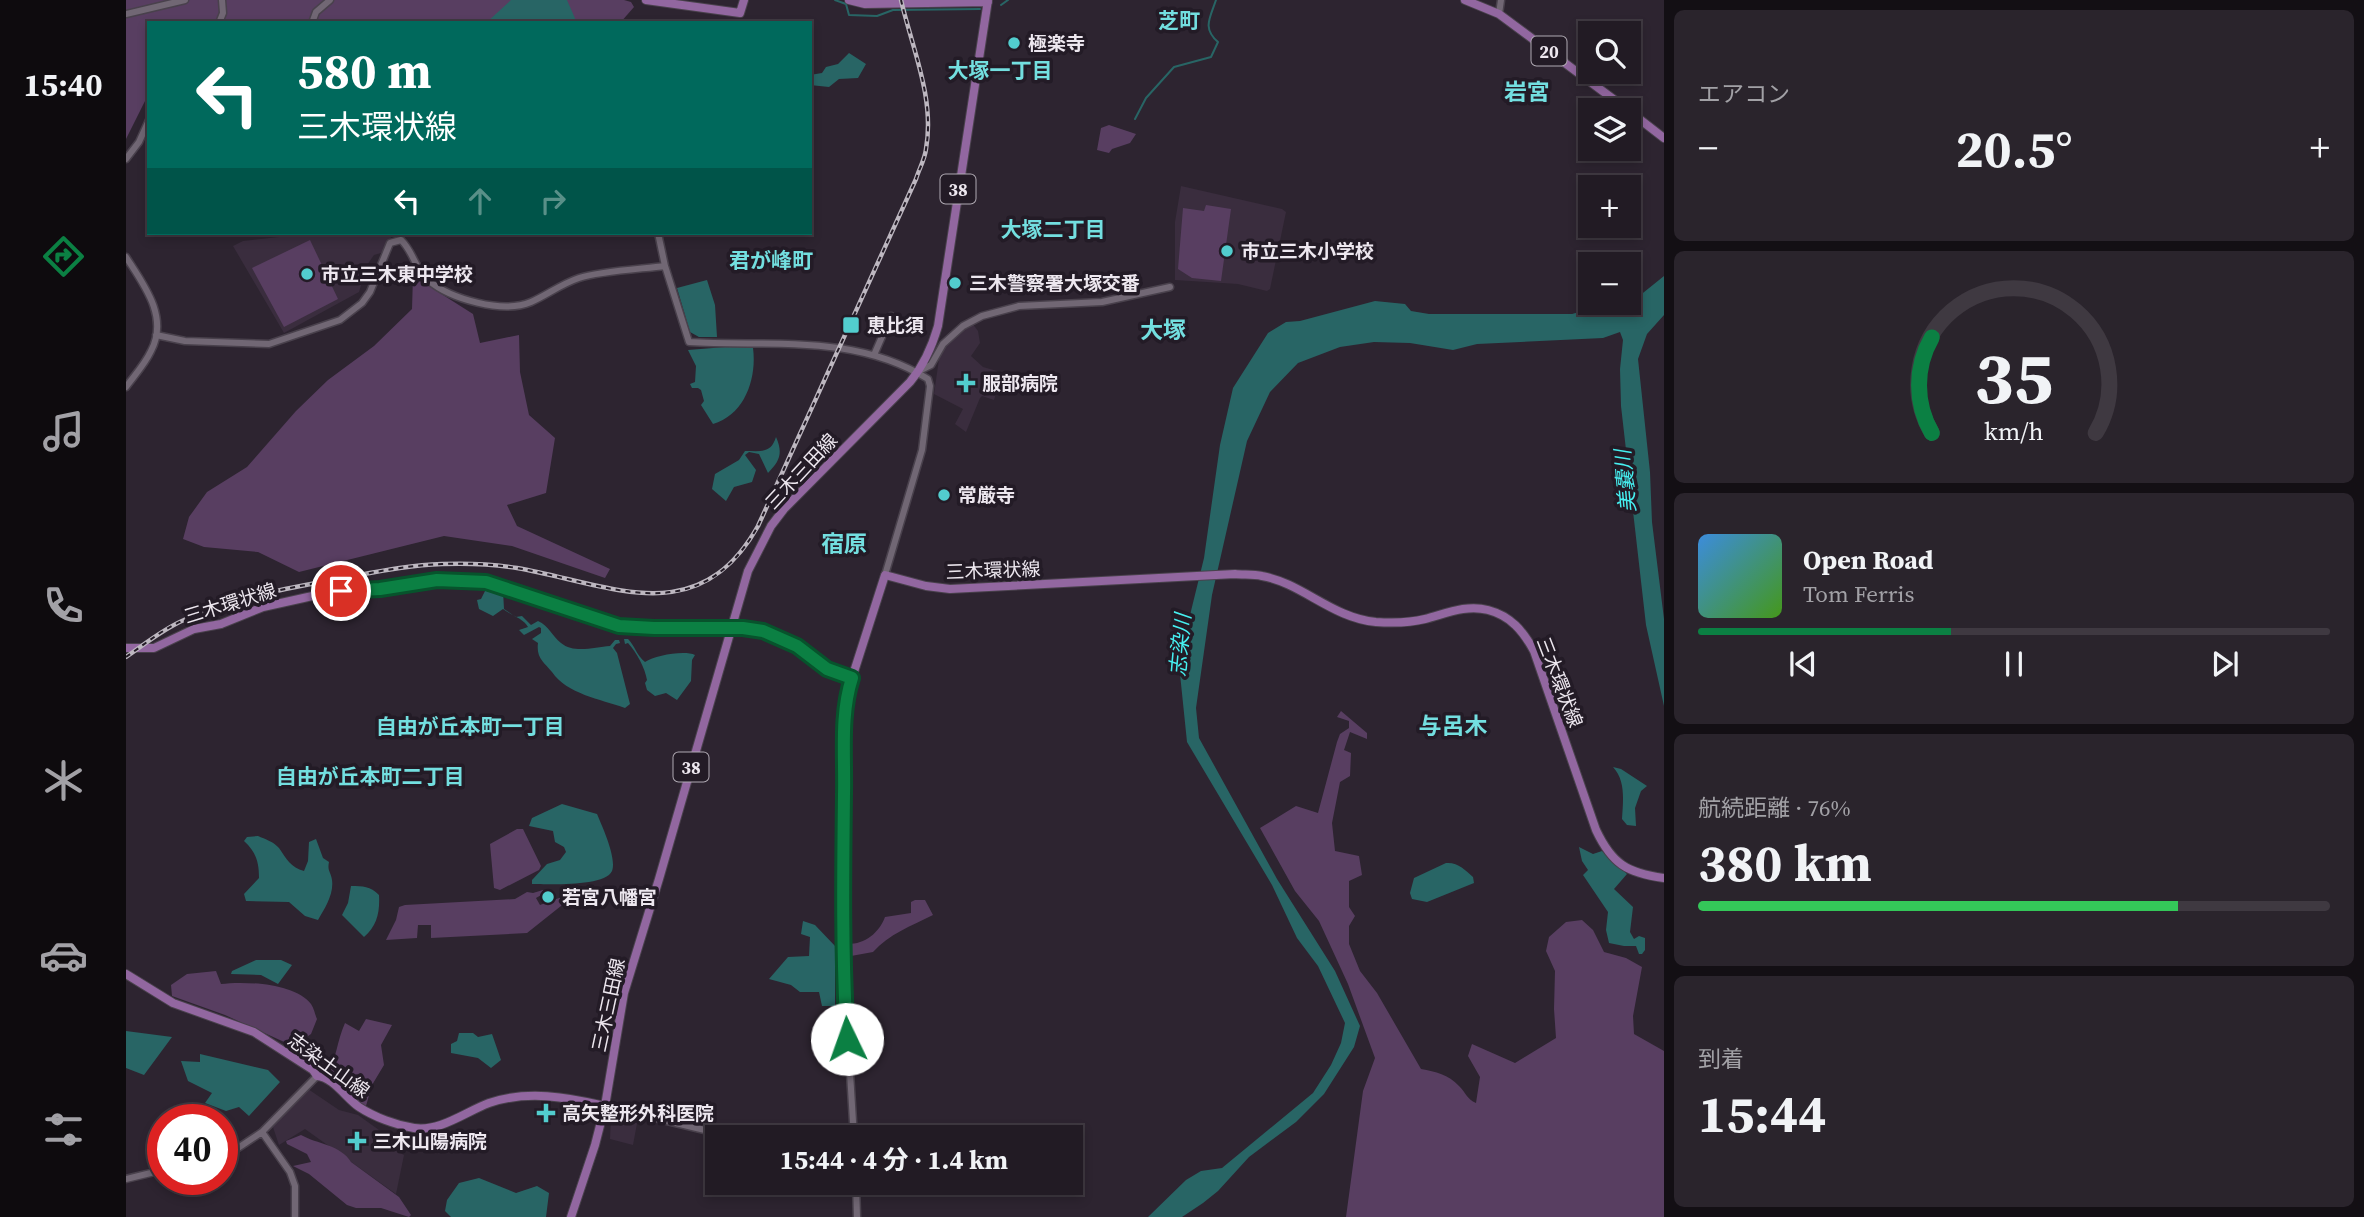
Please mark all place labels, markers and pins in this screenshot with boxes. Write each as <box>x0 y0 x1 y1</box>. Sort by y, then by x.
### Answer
place label: 極楽寺 <box>1028 30 1085 56</box>
marker: 極楽寺 <box>1006 35 1022 51</box>
place label: 市立三木小学校 <box>1241 238 1374 264</box>
marker: 市立三木小学校 <box>1219 243 1235 259</box>
place label: 市立三木東中学校 <box>321 261 473 287</box>
marker: 市立三木東中学校 <box>299 266 315 282</box>
place label: 三木警察署大塚交番 <box>969 270 1140 296</box>
marker: 三木警察署大塚交番 <box>947 275 963 291</box>
place label: 恵比須 <box>867 312 924 338</box>
marker: 恵比須 <box>841 315 861 335</box>
place label: 服部病院 <box>982 370 1058 396</box>
marker: 服部病院 <box>956 373 976 393</box>
place label: 常厳寺 <box>958 482 1015 508</box>
marker: 常厳寺 <box>936 487 952 503</box>
pin <box>311 561 371 621</box>
place label: 若宮八幡宮 <box>562 884 657 910</box>
marker: 若宮八幡宮 <box>540 889 556 905</box>
place label: 高矢整形外科医院 <box>562 1100 714 1126</box>
marker: 高矢整形外科医院 <box>536 1103 556 1123</box>
place label: 三木山陽病院 <box>373 1128 487 1154</box>
marker: 三木山陽病院 <box>347 1131 367 1151</box>

